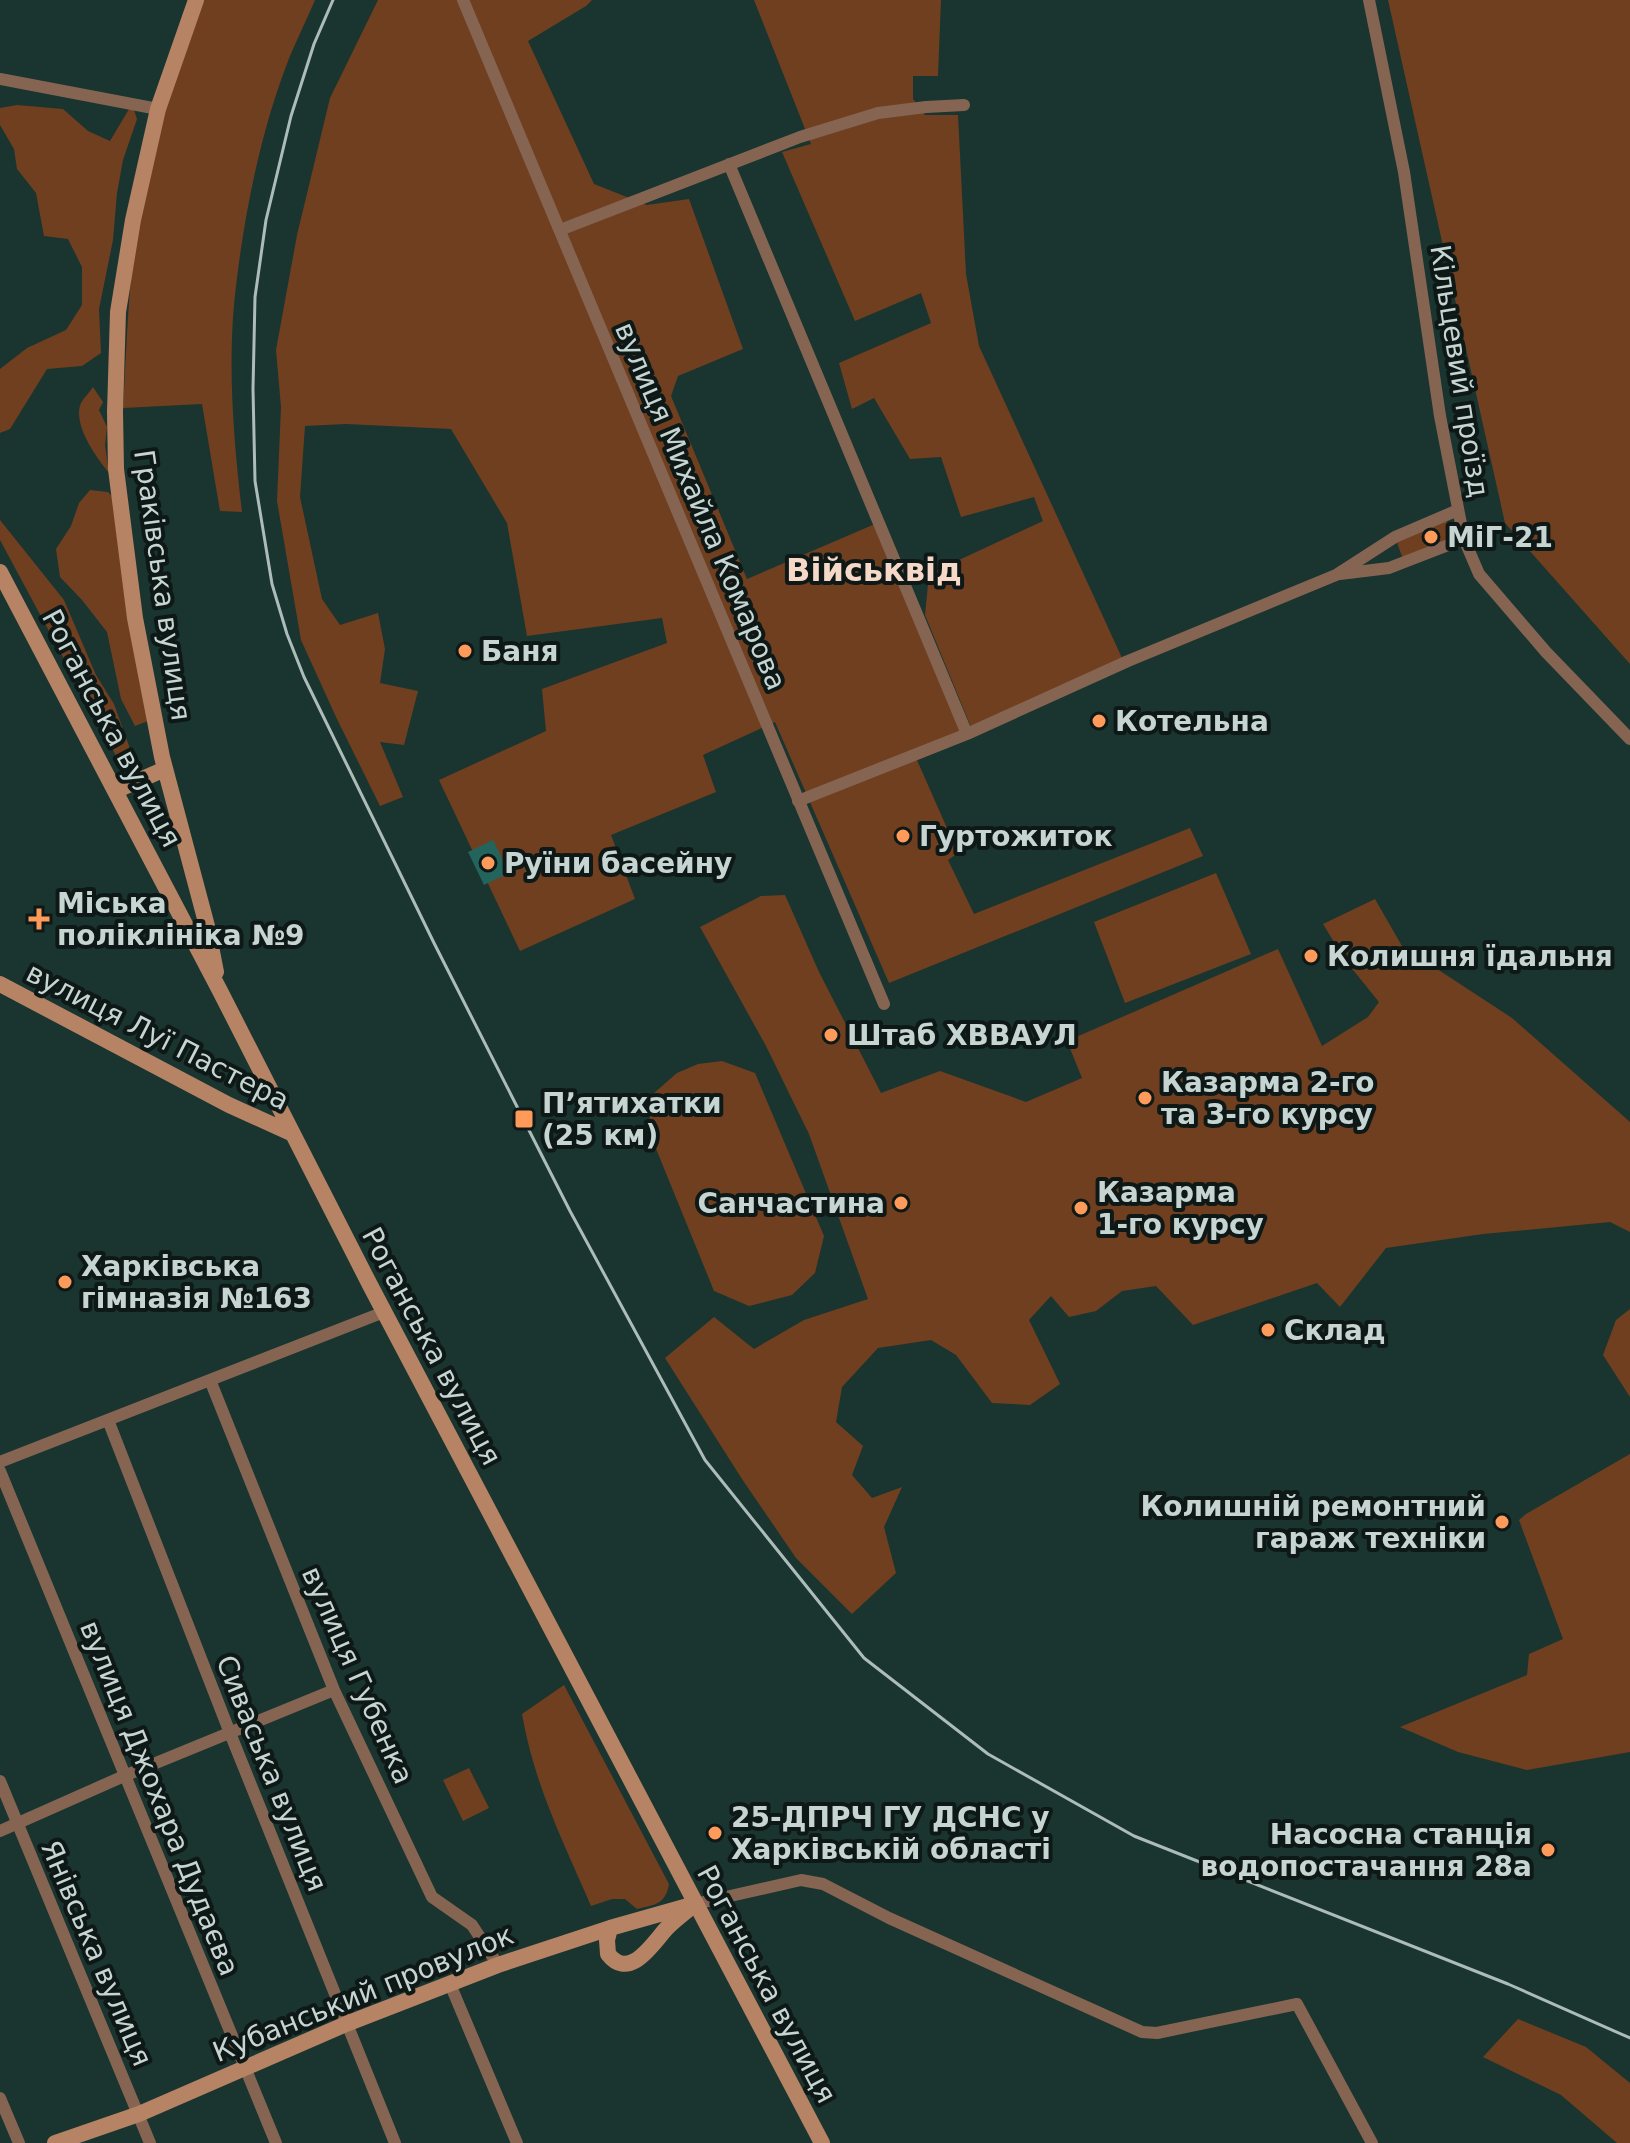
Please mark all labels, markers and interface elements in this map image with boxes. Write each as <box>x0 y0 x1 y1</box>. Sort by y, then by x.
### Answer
street label: Кільцевий проїзд <box>1423 242 1496 500</box>
street label: вулиця Михайла Комарова <box>608 317 793 695</box>
street label: Граківська вулиця <box>127 448 198 723</box>
place label: МіГ-21 <box>1447 521 1553 554</box>
marker: МіГ-21 <box>1422 528 1440 546</box>
district label: Військвід <box>786 551 962 589</box>
street label: Роганська вулиця <box>35 604 188 853</box>
place label: Баня <box>481 635 559 668</box>
marker: Баня <box>456 642 474 660</box>
place label: Котельна <box>1115 705 1269 738</box>
marker: Котельна <box>1090 712 1108 730</box>
place label: Гуртожиток <box>919 820 1113 853</box>
marker: Гуртожиток <box>894 827 912 845</box>
place label: Руїни басейну <box>504 847 732 880</box>
marker: Руїни басейну <box>479 854 497 872</box>
place label: Міська поліклініка №9 <box>57 887 305 952</box>
marker: Міська поліклініка №9 <box>28 908 50 930</box>
place label: Колишня їдальня <box>1327 940 1613 973</box>
marker: Колишня їдальня <box>1302 947 1320 965</box>
street label: вулиця Луї Пастера <box>21 956 295 1117</box>
place label: Штаб ХВВАУЛ <box>847 1019 1077 1052</box>
marker: Штаб ХВВАУЛ <box>822 1026 840 1044</box>
place label: Казарма 2-го та 3-го курсу <box>1161 1066 1375 1131</box>
place label: Пʼятихатки (25 км) <box>542 1087 722 1152</box>
marker: Казарма 2-го та 3-го курсу <box>1136 1089 1154 1107</box>
marker: Пʼятихатки (25 км) <box>513 1108 535 1130</box>
place label: Казарма 1-го курсу <box>1097 1176 1264 1241</box>
place label: Санчастина <box>697 1187 885 1220</box>
marker: Санчастина <box>892 1194 910 1212</box>
marker: Казарма 1-го курсу <box>1072 1199 1090 1217</box>
street label: Роганська вулиця <box>355 1222 508 1471</box>
place label: Харківська гімназія №163 <box>81 1250 312 1315</box>
marker: Харківська гімназія №163 <box>56 1273 74 1291</box>
place label: Склад <box>1284 1314 1386 1347</box>
marker: Склад <box>1259 1321 1277 1339</box>
place label: Колишній ремонтний гараж техніки <box>1140 1490 1486 1555</box>
marker: Колишній ремонтний гараж техніки <box>1493 1513 1511 1531</box>
street label: вулиця Губенка <box>295 1561 420 1789</box>
street label: вулиця Джохара Дудаєва <box>73 1616 246 1980</box>
street label: Сиваська вулиця <box>209 1650 334 1896</box>
place label: 25-ДПРЧ ГУ ДСНС у Харківській області <box>731 1801 1051 1866</box>
place label: Насосна станція водопостачання 28а <box>1200 1818 1532 1883</box>
marker: 25-ДПРЧ ГУ ДСНС у Харківській області <box>706 1824 724 1842</box>
street label: Янівська вулиця <box>34 1835 159 2071</box>
marker: Насосна станція водопостачання 28а <box>1539 1841 1557 1859</box>
street label: Роганська вулиця <box>690 1860 843 2109</box>
street label: Кубанський провулок <box>208 1918 518 2069</box>

